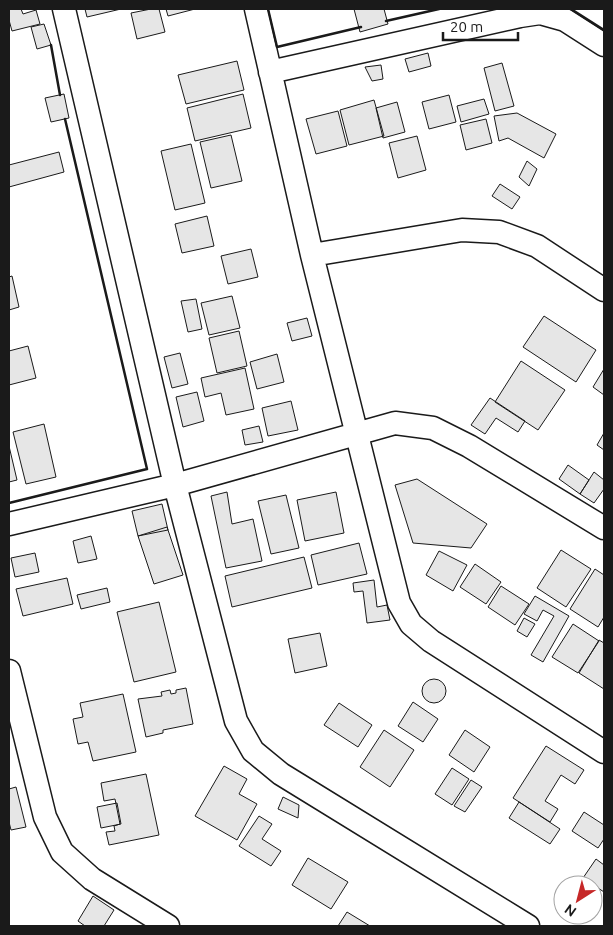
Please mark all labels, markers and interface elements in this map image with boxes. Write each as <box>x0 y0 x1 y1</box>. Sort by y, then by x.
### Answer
scale bar <box>443 10 518 42</box>
text: 20 m <box>450 18 483 35</box>
north arrow <box>553 875 603 925</box>
text: N <box>561 901 579 920</box>

